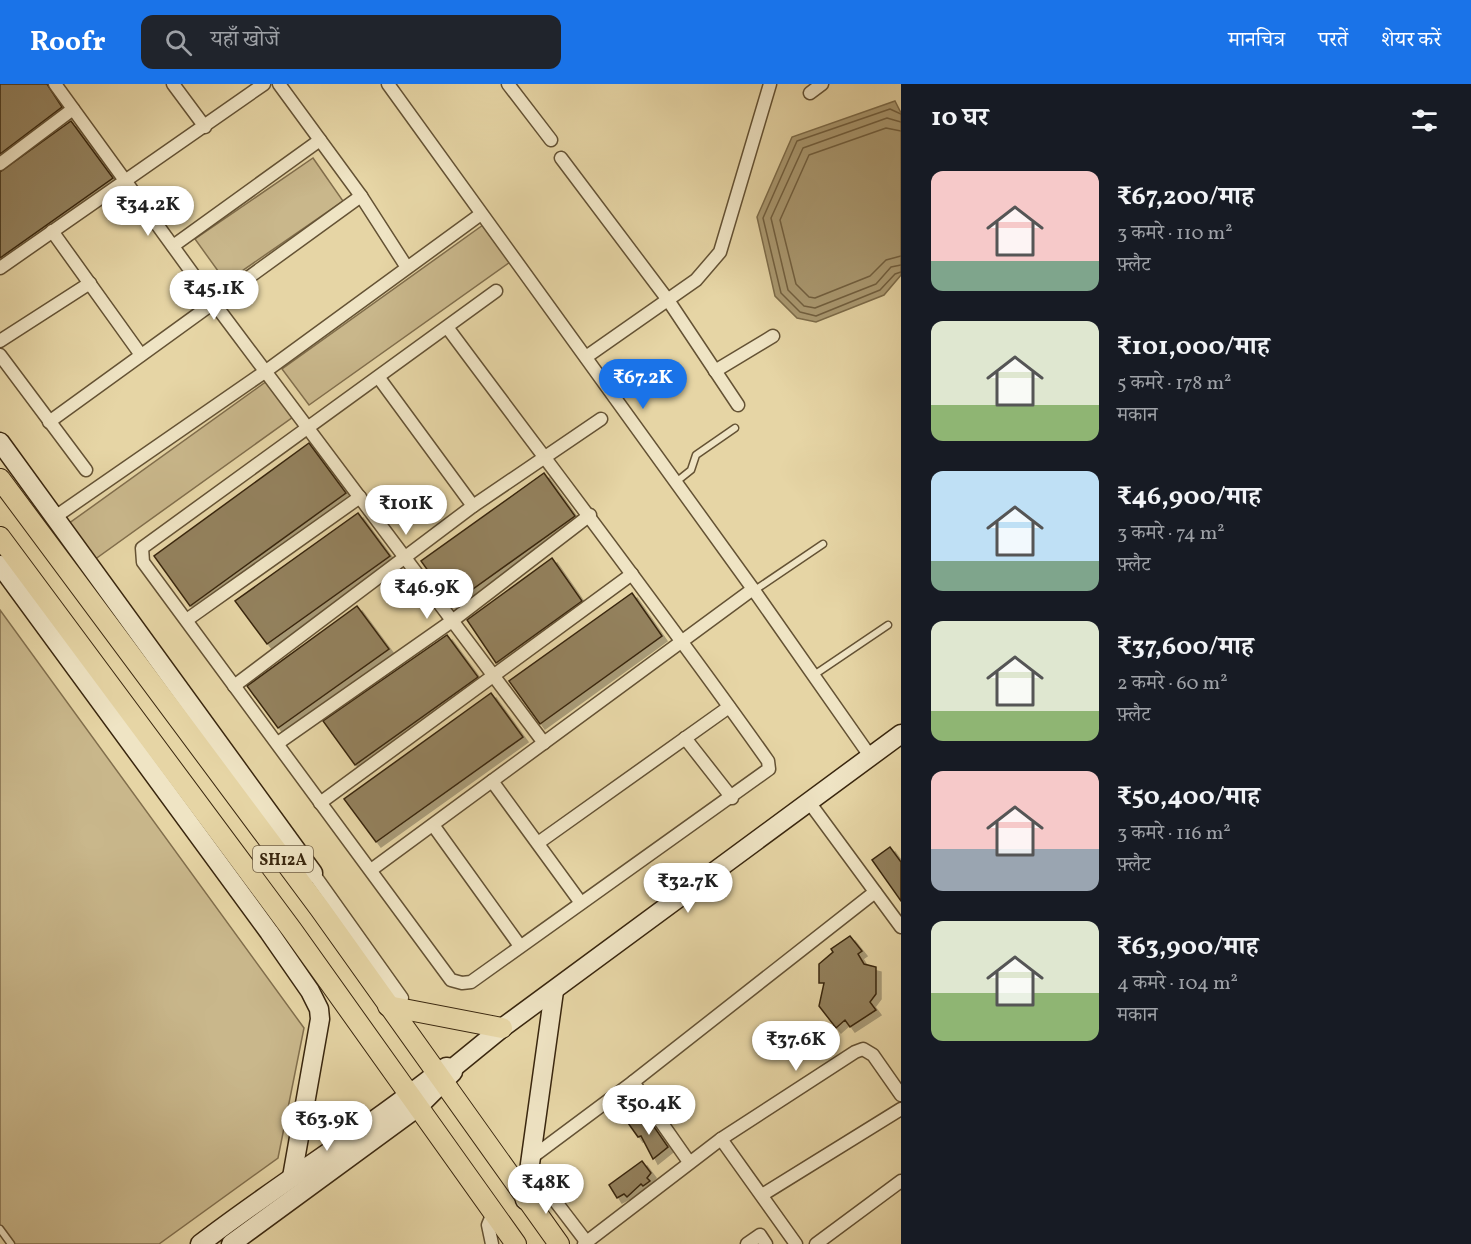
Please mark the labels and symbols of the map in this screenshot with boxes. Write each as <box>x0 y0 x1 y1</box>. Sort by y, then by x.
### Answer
pin: ₹34.2K <box>99 186 197 237</box>
pin: ₹45.1K <box>165 270 263 321</box>
pin: ₹67.2K <box>594 359 692 410</box>
pin: ₹101K <box>364 485 448 536</box>
pin: ₹46.9K <box>378 569 476 620</box>
road number: SH12A <box>253 846 313 872</box>
pin: ₹32.7K <box>639 863 737 914</box>
pin: ₹37.6K <box>747 1021 845 1072</box>
pin: ₹50.4K <box>600 1085 698 1136</box>
pin: ₹63.9K <box>278 1101 376 1152</box>
pin: ₹48K <box>510 1164 582 1215</box>

